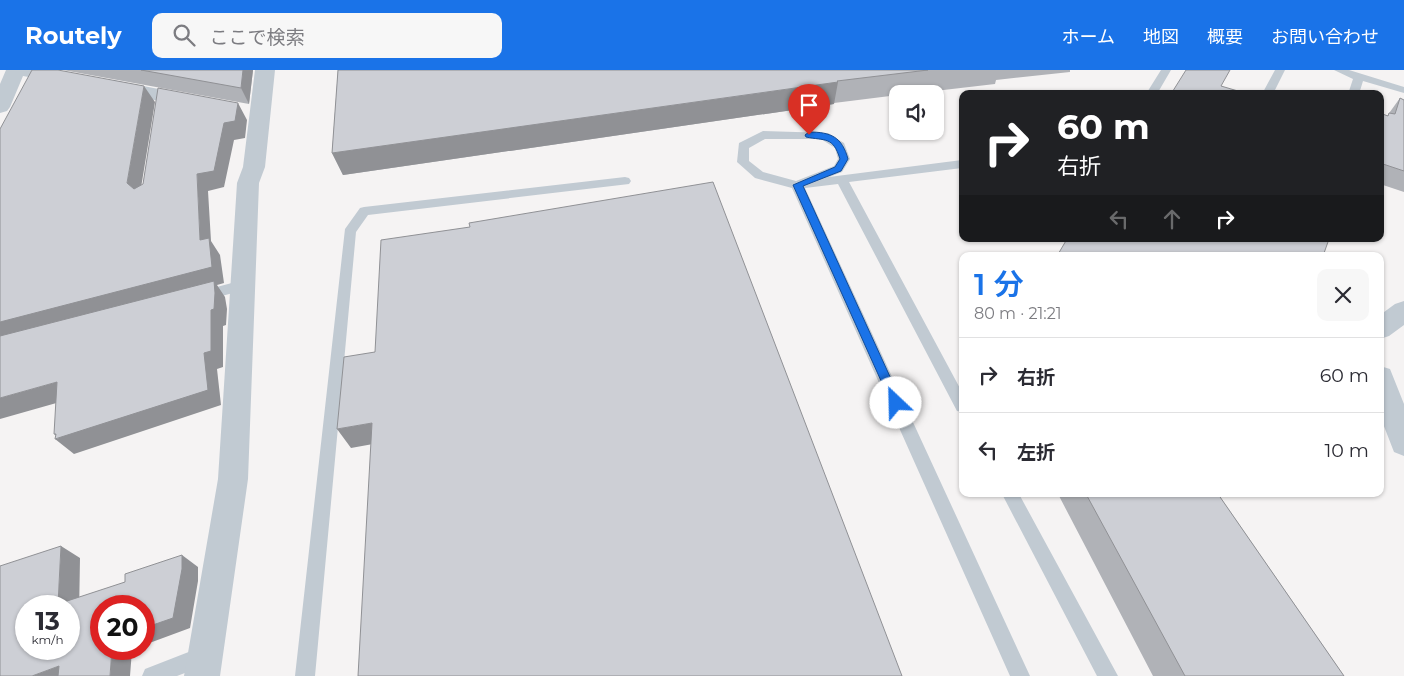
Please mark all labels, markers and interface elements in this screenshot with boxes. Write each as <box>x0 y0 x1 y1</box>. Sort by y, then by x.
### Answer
search box <box>152 13 502 58</box>
text: Routely <box>25 21 122 50</box>
icon: search <box>170 21 198 49</box>
text: ここで検索 <box>210 26 305 49</box>
text: ホーム <box>1062 26 1115 48</box>
text: 地図 <box>1143 26 1179 48</box>
text: 概要 <box>1207 26 1243 48</box>
text: お問い合わせ <box>1271 26 1379 48</box>
pin <box>788 84 830 135</box>
map controls <box>889 85 944 140</box>
button: sound <box>889 85 944 140</box>
icon: arrive <box>795 91 823 119</box>
text: 60 m <box>1057 105 1150 148</box>
icon: right <box>974 110 1039 175</box>
text: 右折 <box>1057 153 1101 180</box>
icon: left <box>1105 205 1133 233</box>
icon: ahead <box>1158 205 1186 233</box>
icon: right <box>1211 205 1239 233</box>
text: 1 分 <box>974 266 1024 303</box>
button: close <box>1317 269 1369 321</box>
text: 80 m · 21:21 <box>974 304 1062 323</box>
icon: right <box>974 361 1002 389</box>
text: 60 m <box>1320 364 1369 387</box>
text: 右折 <box>1017 366 1055 389</box>
position arrow <box>869 376 921 428</box>
icon: left <box>974 436 1002 464</box>
text: 10 m <box>1324 439 1369 462</box>
text: 左折 <box>1017 441 1055 464</box>
speed limit sign: 20 <box>90 595 155 660</box>
text: 13 <box>35 606 60 636</box>
text: km/h <box>31 632 64 647</box>

